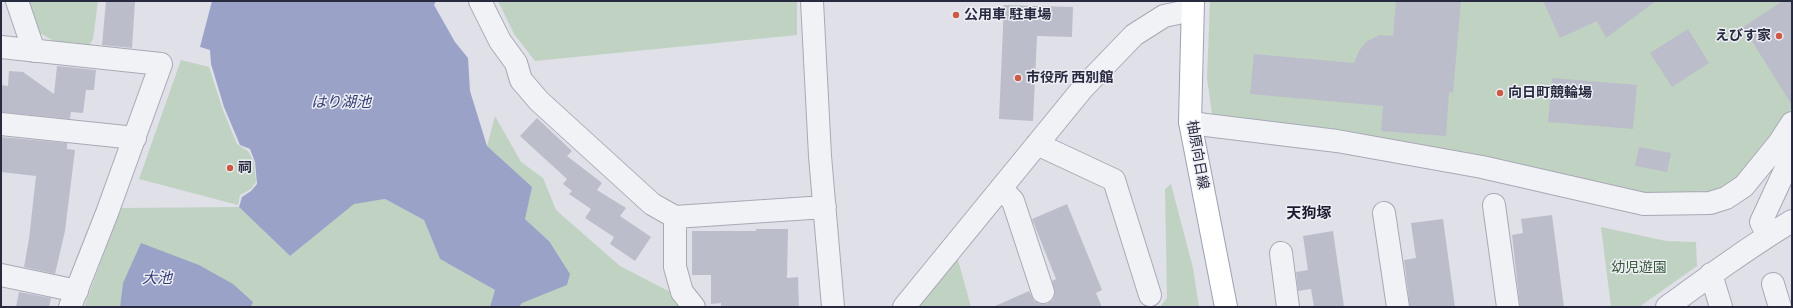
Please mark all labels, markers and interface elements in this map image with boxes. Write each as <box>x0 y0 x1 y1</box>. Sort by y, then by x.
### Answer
place label: 公用車 駐車場 <box>964 7 1051 23</box>
marker: 公用車 駐車場 <box>951 10 961 20</box>
place label: えびす家 <box>1715 28 1771 44</box>
marker: えびす家 <box>1774 31 1784 41</box>
place label: 市役所 西別館 <box>1026 70 1113 86</box>
marker: 市役所 西別館 <box>1013 73 1023 83</box>
place label: 向日町競輪場 <box>1508 85 1592 101</box>
marker: 向日町競輪場 <box>1495 88 1505 98</box>
water label: はり湖池 <box>311 94 371 112</box>
street label: 柚原向日線 <box>1183 119 1211 191</box>
place label: 祠 <box>238 160 252 176</box>
marker: 祠 <box>225 163 235 173</box>
district label: 天狗塚 <box>1287 205 1331 223</box>
park label: 幼児遊園 <box>1611 260 1667 276</box>
water label: 大池 <box>142 270 172 288</box>

